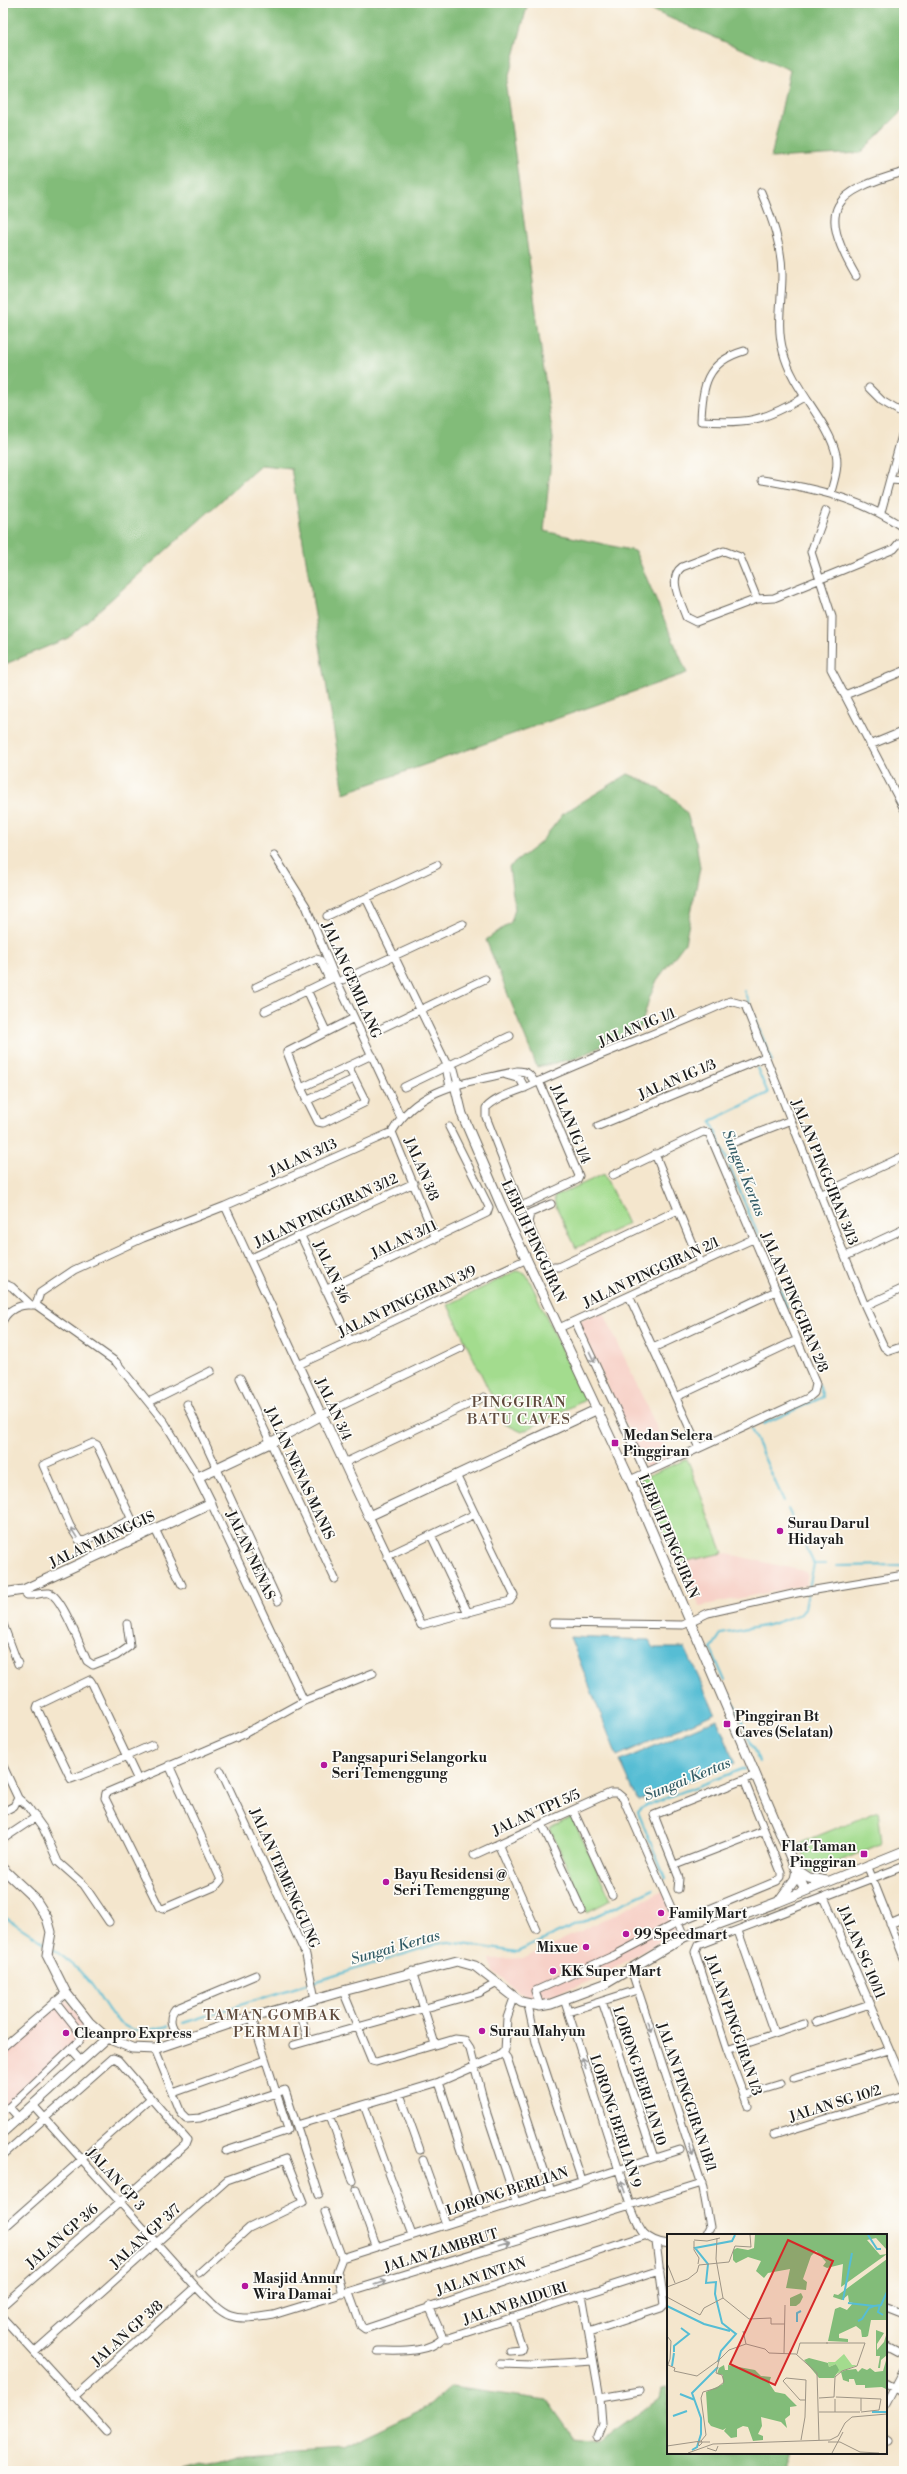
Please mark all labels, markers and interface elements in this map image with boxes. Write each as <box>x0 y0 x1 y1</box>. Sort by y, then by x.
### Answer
street label: JALAN GEMILANG <box>317 918 385 1042</box>
street label: JALAN IG 1/1 <box>595 1004 679 1052</box>
street label: JALAN IG 1/3 <box>635 1055 719 1105</box>
street label: JALAN IG 1/4 <box>546 1081 594 1167</box>
street label: JALAN PINGGIRAN 3/13 <box>786 1096 862 1248</box>
water label: Sungai Kertas <box>717 1127 770 1220</box>
street label: JALAN 3/8 <box>399 1134 442 1204</box>
street label: JALAN 3/13 <box>266 1135 340 1181</box>
street label: JALAN PINGGIRAN 3/12 <box>251 1170 401 1253</box>
street label: LEBUH PINGGIRAN <box>497 1177 570 1306</box>
street label: JALAN 3/11 <box>367 1217 440 1264</box>
street label: JALAN PINGGIRAN 2/8 <box>756 1229 832 1375</box>
street label: JALAN PINGGIRAN 2/1 <box>580 1233 722 1313</box>
street label: JALAN 3/6 <box>308 1237 354 1307</box>
street label: JALAN PINGGIRAN 3/9 <box>335 1262 479 1342</box>
one-way arrow <box>588 1350 596 1362</box>
street label: JALAN 3/4 <box>310 1374 355 1444</box>
district label: PINGGIRAN BATU CAVES <box>466 1393 571 1429</box>
street label: JALAN NENAS MANIS <box>260 1403 338 1543</box>
place label: Medan Selera Pinggiran <box>623 1427 713 1461</box>
marker: Medan Selera Pinggiran <box>610 1438 620 1448</box>
street label: LEBUH PINGGIRAN <box>634 1472 703 1602</box>
street label: JALAN NENAS <box>221 1507 279 1603</box>
street label: JALAN MANGGIS <box>46 1508 158 1573</box>
place label: Surau Darul Hidayah <box>788 1515 870 1549</box>
marker: Surau Darul Hidayah <box>775 1526 785 1536</box>
one-way arrow <box>69 1527 77 1539</box>
place label: Pinggiran Bt Caves (Selatan) <box>735 1708 833 1742</box>
marker: Pinggiran Bt Caves (Selatan) <box>722 1719 732 1729</box>
place label: Pangsapuri Selangorku Seri Temenggung <box>332 1749 487 1783</box>
water label: Sungai Kertas <box>641 1753 734 1806</box>
marker: Pangsapuri Selangorku Seri Temenggung <box>319 1760 329 1770</box>
street label: JALAN TPI 5/5 <box>489 1785 583 1841</box>
street label: JALAN TEMENGGUNG <box>245 1805 323 1952</box>
place label: Flat Taman Pinggiran <box>781 1838 856 1872</box>
marker: Flat Taman Pinggiran <box>859 1849 869 1859</box>
place label: Bayu Residensi @ Seri Temenggung <box>394 1866 511 1900</box>
marker: Bayu Residensi @ Seri Temenggung <box>381 1877 391 1887</box>
street label: JALAN SG 10/11 <box>833 1902 889 2002</box>
place label: FamilyMart <box>669 1905 748 1923</box>
marker: FamilyMart <box>656 1908 666 1918</box>
water label: Sungai Kertas <box>348 1926 442 1969</box>
place label: 99 Speedmart <box>634 1926 728 1944</box>
marker: 99 Speedmart <box>621 1929 631 1939</box>
place label: Mixue <box>536 1939 578 1957</box>
marker: Mixue <box>581 1942 591 1952</box>
street label: JALAN PINGGIRAN 1/3 <box>700 1951 766 2098</box>
place label: KK Super Mart <box>561 1963 662 1981</box>
marker: KK Super Mart <box>548 1966 558 1976</box>
street label: LORONG BERLIAN 10 <box>608 2004 670 2148</box>
district label: TAMAN GOMBAK PERMAI 1 <box>203 2006 341 2042</box>
street label: JALAN PINGGIRAN 1B/1 <box>652 2019 720 2174</box>
one-way arrow <box>646 2020 654 2032</box>
place label: Surau Mahyun <box>490 2023 586 2041</box>
place label: Cleanpro Express <box>74 2025 192 2043</box>
marker: Surau Mahyun <box>477 2026 487 2036</box>
marker: Cleanpro Express <box>61 2028 71 2038</box>
street label: LORONG BERLIAN 9 <box>585 2052 645 2190</box>
one-way arrow <box>580 2056 587 2069</box>
street label: JALAN SG 10/2 <box>786 2081 883 2127</box>
street label: JALAN GP 3 <box>82 2144 148 2215</box>
one-way arrow <box>687 2144 695 2156</box>
street label: LORONG BERLIAN <box>444 2164 571 2220</box>
one-way arrow <box>619 2181 627 2193</box>
street label: JALAN GP 3/6 <box>22 2200 103 2274</box>
street label: JALAN GP 3/7 <box>106 2200 185 2274</box>
street label: JALAN ZAMBRUT <box>381 2225 501 2277</box>
inset map <box>667 2234 887 2454</box>
one-way arrow <box>497 2240 510 2247</box>
street label: JALAN INTAN <box>433 2254 529 2300</box>
place label: Masjid Annur Wira Damai <box>252 2270 342 2304</box>
street label: JALAN BAIDURI <box>460 2278 570 2330</box>
one-way arrow <box>373 2279 386 2286</box>
marker: Masjid Annur Wira Damai <box>240 2281 250 2291</box>
street label: JALAN GP 3/8 <box>87 2297 167 2371</box>

